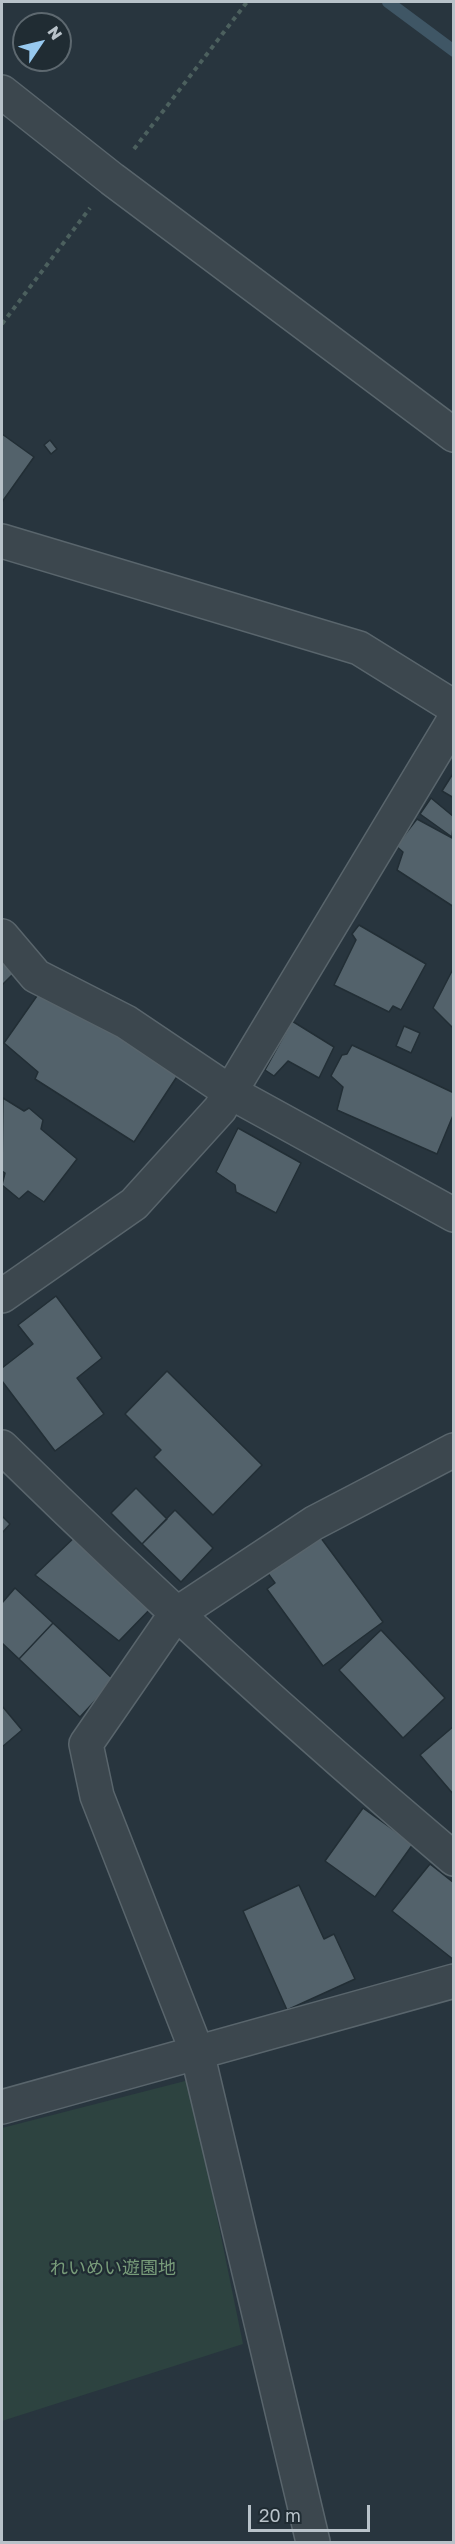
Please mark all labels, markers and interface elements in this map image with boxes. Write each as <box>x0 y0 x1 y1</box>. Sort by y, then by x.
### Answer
north arrow <box>12 12 72 72</box>
text: N <box>43 22 67 44</box>
park label: れいめい遊園地 <box>50 2257 176 2279</box>
scale bar <box>251 2493 372 2531</box>
text: 20 m <box>259 2504 301 2526</box>

